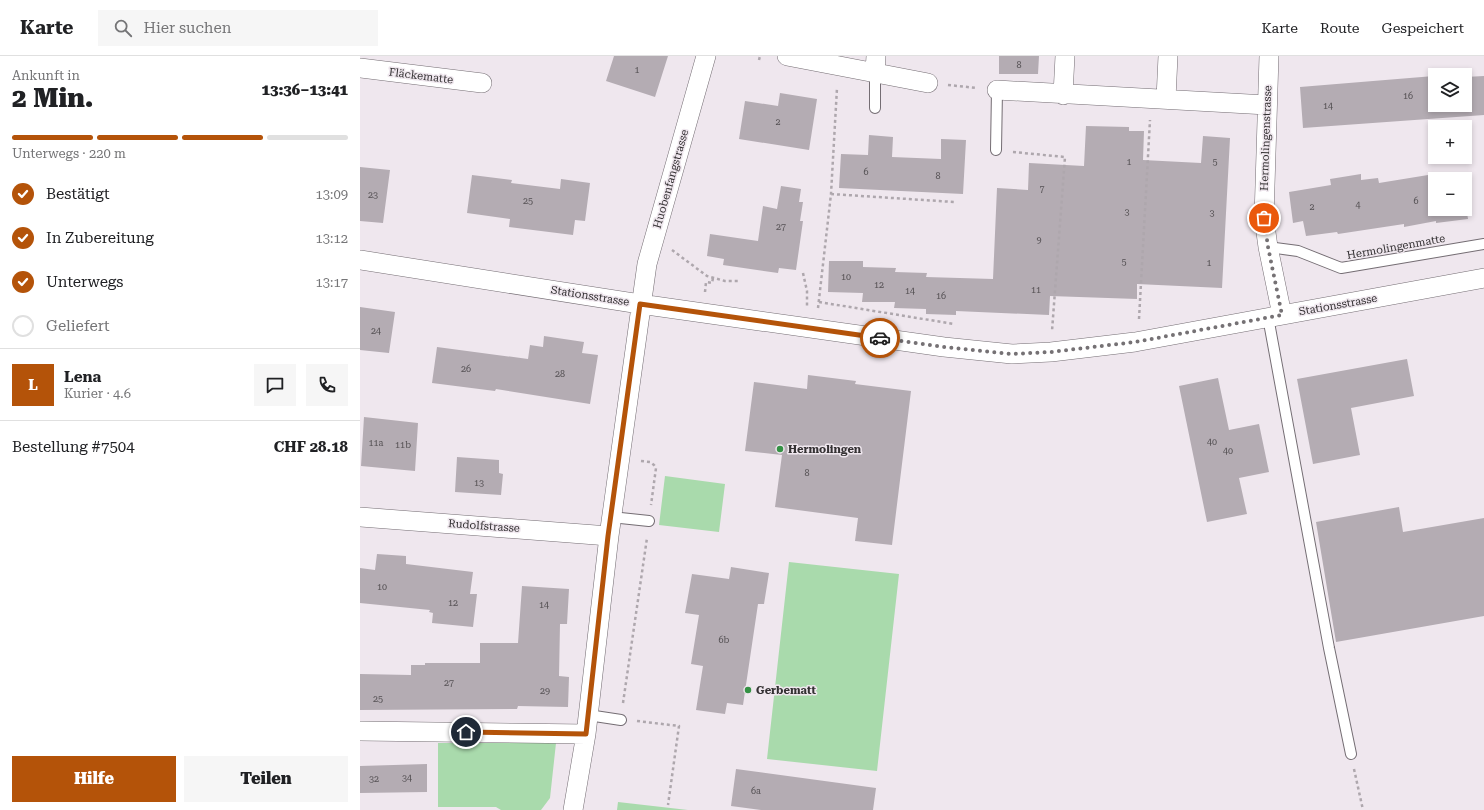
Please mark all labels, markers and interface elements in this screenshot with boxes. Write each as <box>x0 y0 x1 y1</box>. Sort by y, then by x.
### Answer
search box <box>98 10 378 46</box>
text: Karte <box>20 16 74 39</box>
icon: search <box>112 17 134 39</box>
text: Hier suchen <box>144 19 231 37</box>
text: Karte <box>1262 20 1298 36</box>
text: Route <box>1320 20 1360 36</box>
text: Gespeichert <box>1382 20 1464 36</box>
house number: 8 <box>1016 60 1022 70</box>
house number: 1 <box>634 65 640 75</box>
street label: Fläckematte <box>388 66 454 86</box>
text: Ankunft in <box>12 68 80 83</box>
map controls <box>1428 68 1472 216</box>
button: layers <box>1428 68 1472 112</box>
text: 13:36–13:41 <box>262 81 348 99</box>
text: 2 Min. <box>12 83 93 113</box>
street label: Hermolingenstrasse <box>1258 85 1274 191</box>
house number: 16 <box>1403 91 1413 101</box>
house number: 14 <box>1323 101 1333 111</box>
house number: 2 <box>775 117 781 127</box>
button: + <box>1428 120 1472 164</box>
street label: Huobenfangstrasse <box>651 128 691 230</box>
text: Unterwegs · 220 m <box>12 146 126 161</box>
house number: 1 <box>1126 157 1132 167</box>
house number: 5 <box>1212 157 1218 167</box>
house number: 6 <box>863 167 869 177</box>
house number: 8 <box>935 171 941 181</box>
button: − <box>1428 172 1472 216</box>
icon: check <box>12 183 34 205</box>
house number: 7 <box>1039 184 1045 194</box>
text: Bestätigt <box>46 185 110 203</box>
text: 13:09 <box>316 187 348 202</box>
house number: 23 <box>368 190 378 200</box>
house number: 25 <box>523 196 533 206</box>
house number: 6 <box>1413 196 1419 206</box>
house number: 4 <box>1355 200 1361 210</box>
pin <box>1247 201 1281 235</box>
house number: 2 <box>1309 202 1315 212</box>
house number: 3 <box>1124 207 1130 217</box>
icon: bag <box>1253 207 1275 229</box>
house number: 3 <box>1209 208 1215 218</box>
house number: 27 <box>776 222 786 232</box>
icon: check <box>12 227 34 249</box>
text: In Zubereitung <box>46 229 154 247</box>
text: 13:12 <box>316 231 348 246</box>
street label: Hermolingenmatte <box>1346 232 1446 262</box>
house number: 9 <box>1036 235 1042 245</box>
house number: 5 <box>1121 257 1127 267</box>
house number: 1 <box>1206 258 1212 268</box>
icon: check <box>12 271 34 293</box>
house number: 10 <box>841 272 851 282</box>
text: Unterwegs <box>46 273 123 291</box>
text: 13:17 <box>316 275 348 290</box>
house number: 12 <box>874 280 884 290</box>
street label: Stationsstrasse <box>550 283 630 309</box>
house number: 11 <box>1031 285 1041 295</box>
house number: 14 <box>905 286 915 296</box>
house number: 16 <box>936 291 946 301</box>
street label: Stationsstrasse <box>1298 292 1378 318</box>
text: Geliefert <box>46 317 110 335</box>
courier <box>860 318 900 358</box>
house number: 24 <box>371 326 381 336</box>
icon: car <box>869 327 891 349</box>
button: chat <box>254 364 296 406</box>
button: phone <box>306 364 348 406</box>
house number: 26 <box>461 364 471 374</box>
text: Lena <box>64 368 101 386</box>
house number: 28 <box>555 369 565 379</box>
text: L <box>28 376 38 394</box>
text: Kurier · 4.6 <box>64 386 131 401</box>
house number: 40 <box>1207 437 1217 447</box>
text: Bestellung #7504 <box>12 438 135 456</box>
text: CHF 28.18 <box>274 438 348 456</box>
house number: 11a <box>369 438 384 448</box>
house number: 11b <box>395 440 411 450</box>
place label: Hermolingen <box>788 443 862 456</box>
marker: Hermolingen <box>775 444 785 454</box>
house number: 40 <box>1223 446 1233 456</box>
house number: 8 <box>804 468 810 478</box>
house number: 13 <box>474 478 484 488</box>
street label: Rudolfstrasse <box>448 517 520 535</box>
house number: 10 <box>377 582 387 592</box>
house number: 12 <box>448 598 458 608</box>
house number: 14 <box>539 600 549 610</box>
house number: 6b <box>719 635 730 645</box>
house number: 27 <box>444 678 454 688</box>
place label: Gerbematt <box>756 684 817 697</box>
marker: Gerbematt <box>743 685 753 695</box>
house number: 29 <box>540 686 550 696</box>
house number: 25 <box>373 694 383 704</box>
pin <box>449 715 483 749</box>
icon: home <box>455 721 477 743</box>
button: Hilfe <box>12 756 176 802</box>
button: Teilen <box>184 756 348 802</box>
house number: 34 <box>402 773 412 783</box>
house number: 32 <box>369 774 379 784</box>
house number: 6a <box>751 786 761 796</box>

